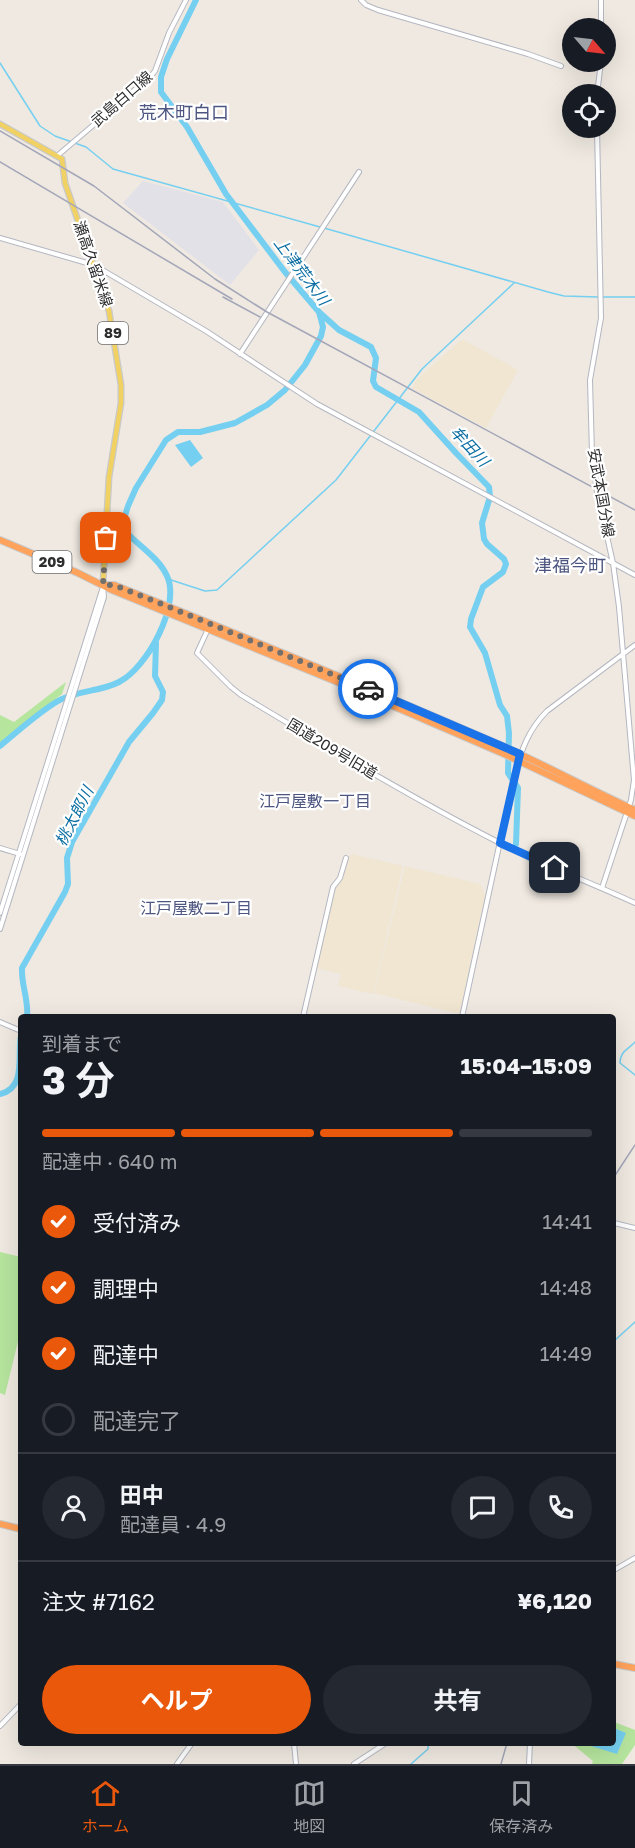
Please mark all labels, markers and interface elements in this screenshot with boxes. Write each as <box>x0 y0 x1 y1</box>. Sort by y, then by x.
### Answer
north arrow <box>562 18 616 72</box>
map controls <box>562 18 616 138</box>
street label: 武島白口線 <box>87 67 156 130</box>
button: locate <box>562 84 616 138</box>
district label: 荒木町白口 <box>139 101 229 123</box>
street label: 瀬高久留米線 <box>71 218 117 309</box>
water label: 上津荒木川 <box>270 233 335 311</box>
road number: 89 <box>98 322 128 344</box>
water label: 牟田川 <box>446 422 495 472</box>
street label: 安武本国分線 <box>585 447 619 539</box>
pin <box>80 512 131 563</box>
icon: bag <box>89 521 122 554</box>
road number: 209 <box>32 551 72 573</box>
district label: 津福今町 <box>534 554 606 576</box>
courier <box>338 659 398 719</box>
icon: car <box>352 673 385 706</box>
street label: 国道209号旧道 <box>284 714 381 782</box>
water label: 桃太郎川 <box>51 781 98 849</box>
district label: 江戸屋敷一丁目 <box>259 791 371 811</box>
pin <box>529 842 580 893</box>
icon: home <box>538 851 571 884</box>
district label: 江戸屋敷二丁目 <box>140 898 252 918</box>
text: 到着まで <box>42 1031 122 1055</box>
text: 15:04–15:09 <box>460 1052 592 1079</box>
text: 3 分 <box>42 1056 115 1103</box>
text: 配達中 · 640 m <box>42 1149 177 1173</box>
icon: check <box>42 1205 75 1238</box>
text: 受付済み <box>93 1209 181 1236</box>
text: 14:41 <box>542 1209 592 1233</box>
icon: check <box>42 1271 75 1304</box>
text: 調理中 <box>93 1275 159 1302</box>
text: 14:48 <box>540 1275 592 1299</box>
icon: check <box>42 1337 75 1370</box>
text: 配達中 <box>93 1341 159 1368</box>
text: 14:49 <box>540 1341 592 1365</box>
text: 配達完了 <box>93 1407 181 1434</box>
button: person <box>42 1476 105 1539</box>
button: chat <box>451 1476 514 1539</box>
button: phone <box>529 1476 592 1539</box>
text: 田中 <box>120 1481 164 1508</box>
text: 配達員 · 4.9 <box>120 1512 226 1536</box>
text: ¥6,120 <box>517 1587 592 1614</box>
text: 注文 #7162 <box>42 1588 155 1615</box>
button: ヘルプ <box>42 1665 311 1734</box>
button: 共有 <box>323 1665 592 1734</box>
tab: ホーム <box>82 1777 129 1837</box>
tab: 地図 <box>293 1777 326 1837</box>
tab: 保存済み <box>489 1777 553 1837</box>

